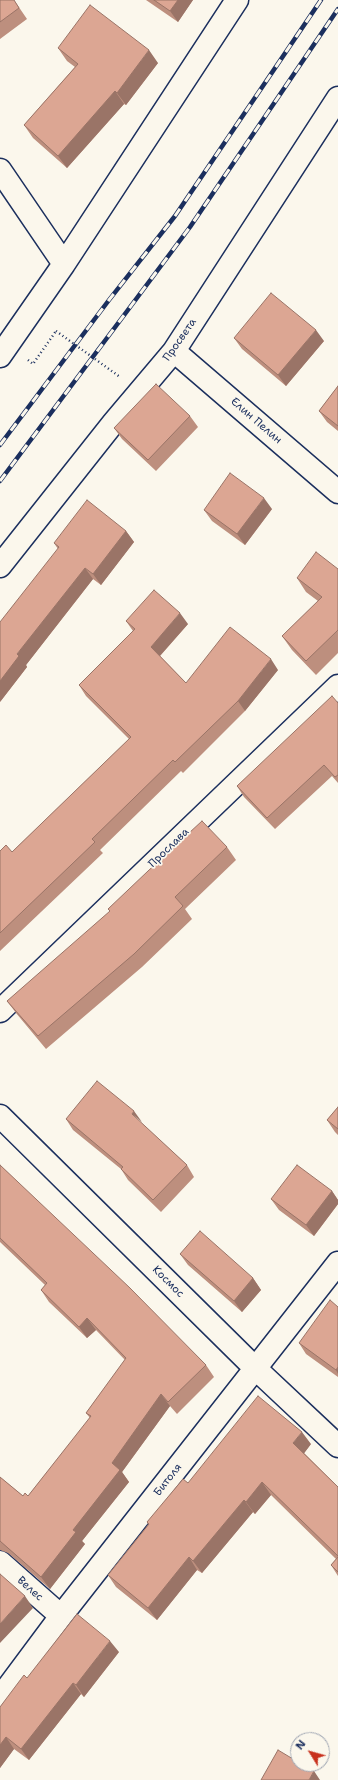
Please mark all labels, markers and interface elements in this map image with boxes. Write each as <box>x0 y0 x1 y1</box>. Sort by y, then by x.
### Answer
street label: Просвета <box>160 316 200 364</box>
street label: Елин Пелин <box>228 395 284 447</box>
street label: Прослава <box>146 825 192 871</box>
street label: Космос <box>149 1263 187 1301</box>
street label: Битоля <box>151 1461 185 1499</box>
street label: Велес <box>14 1574 46 1604</box>
north arrow <box>290 1732 330 1772</box>
text: N <box>292 1737 309 1753</box>

